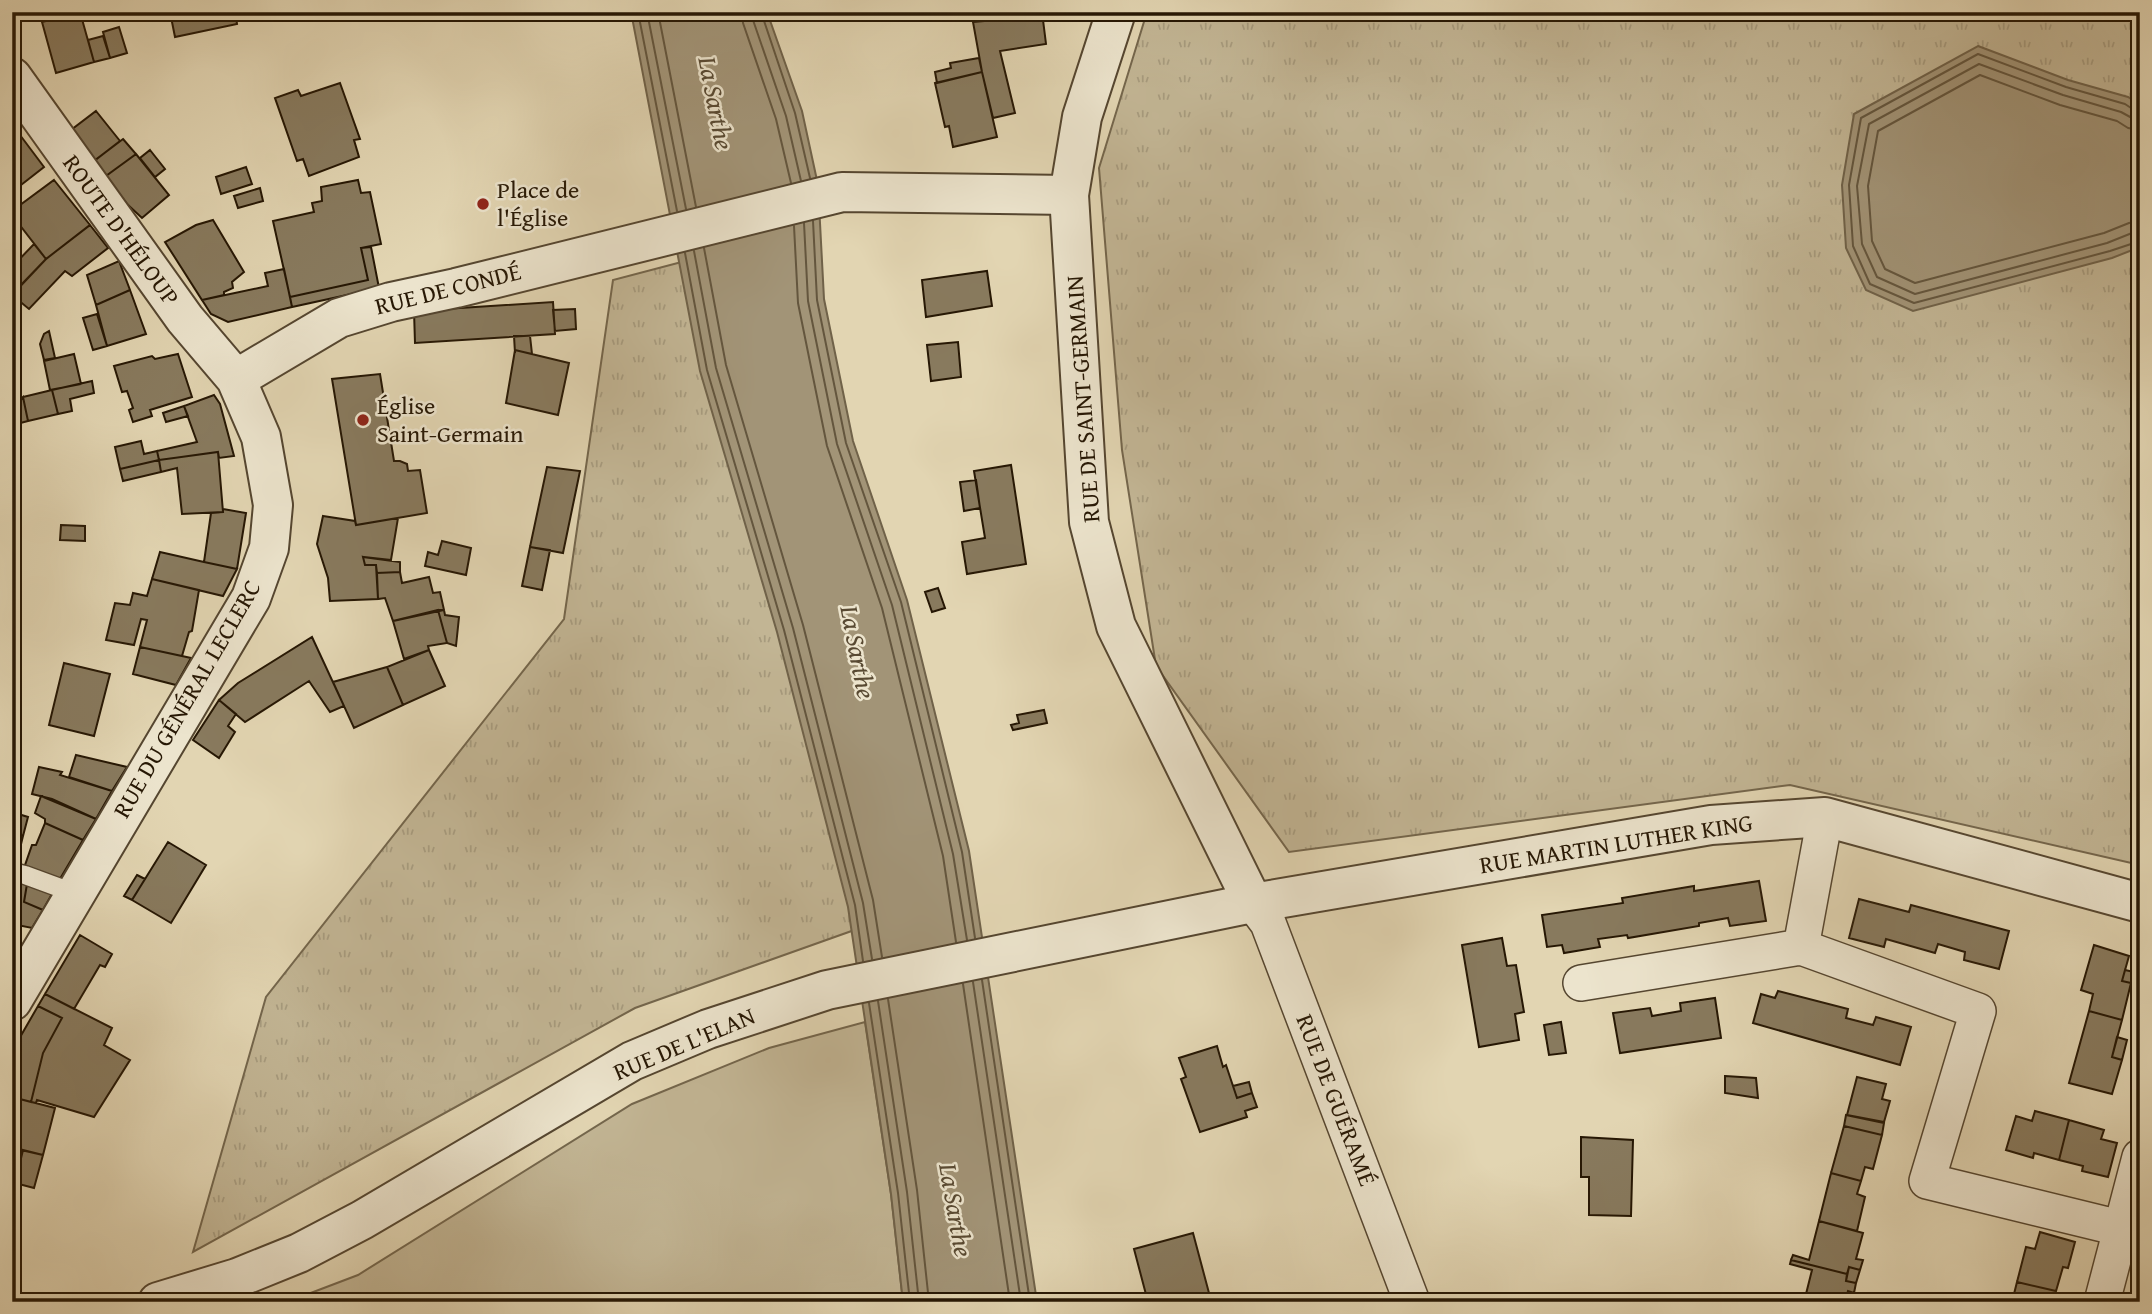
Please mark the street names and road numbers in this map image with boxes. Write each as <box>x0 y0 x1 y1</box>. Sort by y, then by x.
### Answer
street label: ROUTE D'HÉLOUP <box>55 147 188 312</box>
street label: RUE DE CONDÉ <box>371 254 524 324</box>
street label: RUE DE SAINT-GERMAIN <box>1056 274 1109 524</box>
street label: RUE DU GÉNÉRAL LECLERC <box>104 573 269 824</box>
street label: RUE MARTIN LUTHER KING <box>1477 805 1755 882</box>
street label: RUE DE L'ELAN <box>607 998 760 1089</box>
street label: RUE DE GUÉRAMÉ <box>1288 1009 1385 1191</box>

